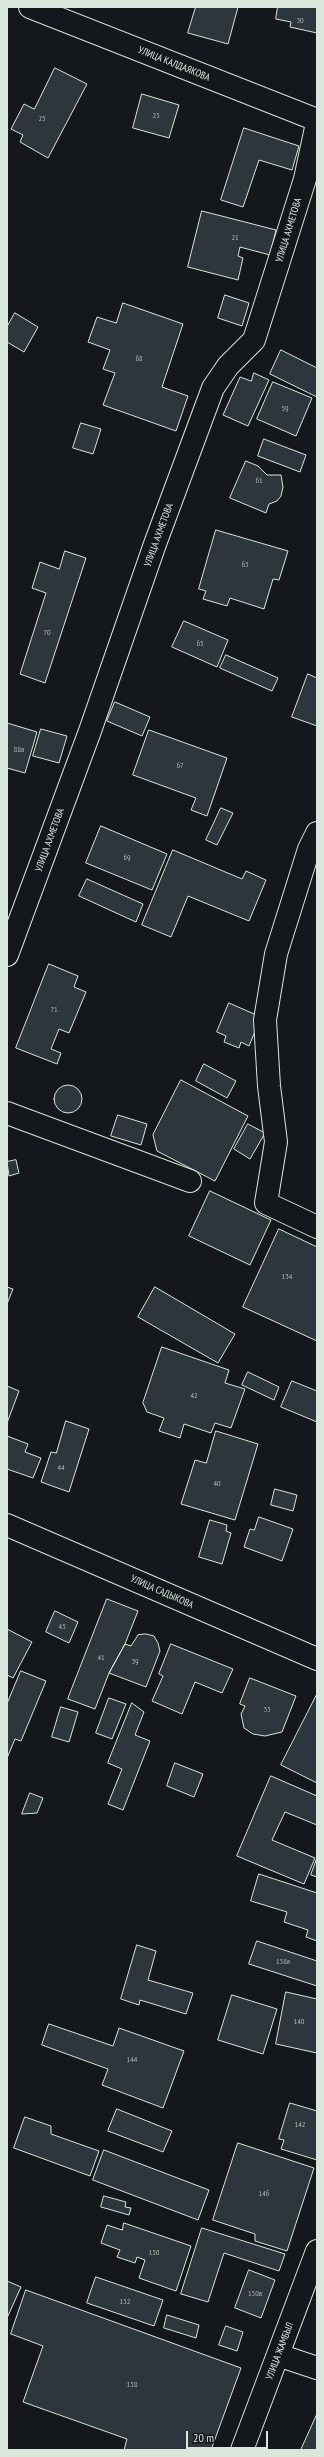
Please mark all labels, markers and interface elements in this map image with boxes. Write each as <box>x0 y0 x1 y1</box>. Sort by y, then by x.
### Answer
house number: 30 <box>296 16 304 26</box>
street label: УЛИЦА КАЛДАЯКОВА <box>136 44 212 84</box>
house number: 23 <box>152 111 160 121</box>
house number: 25 <box>38 114 46 124</box>
street label: УЛИЦА АХМЕТОВА <box>274 196 304 264</box>
house number: 21 <box>231 233 239 243</box>
house number: 68 <box>135 354 143 364</box>
house number: 59 <box>281 404 289 414</box>
house number: 61 <box>255 476 263 486</box>
street label: УЛИЦА АХМЕТОВА <box>142 502 176 568</box>
house number: 63 <box>241 560 249 570</box>
house number: 70 <box>43 628 51 638</box>
house number: 65 <box>196 639 204 649</box>
house number: 88а <box>14 745 24 755</box>
house number: 67 <box>176 761 184 771</box>
street label: УЛИЦА АХМЕТОВА <box>33 807 67 873</box>
house number: 69 <box>123 853 131 863</box>
house number: 71 <box>50 1005 58 1015</box>
house number: 134 <box>282 1272 292 1282</box>
house number: 42 <box>190 1391 198 1401</box>
house number: 44 <box>57 1463 65 1473</box>
house number: 40 <box>213 1479 221 1489</box>
street label: УЛИЦА САДЫКОВА <box>129 1573 195 1611</box>
house number: 43 <box>58 1622 66 1632</box>
house number: 41 <box>97 1653 105 1663</box>
house number: 39 <box>131 1657 139 1667</box>
house number: 33 <box>263 1705 271 1715</box>
house number: 138а <box>276 1957 290 1967</box>
house number: 140 <box>294 2017 304 2027</box>
house number: 144 <box>127 2055 137 2065</box>
house number: 142 <box>295 2120 305 2130</box>
house number: 146 <box>259 2189 269 2199</box>
house number: 150 <box>149 2248 159 2258</box>
house number: 150а <box>248 2289 262 2299</box>
house number: 152 <box>120 2297 130 2307</box>
street label: УЛИЦА ЖАМБЫЛ <box>264 2321 296 2381</box>
house number: 158 <box>127 2380 137 2390</box>
scale bar <box>188 2423 270 2449</box>
text: 20 m <box>193 2430 214 2445</box>

